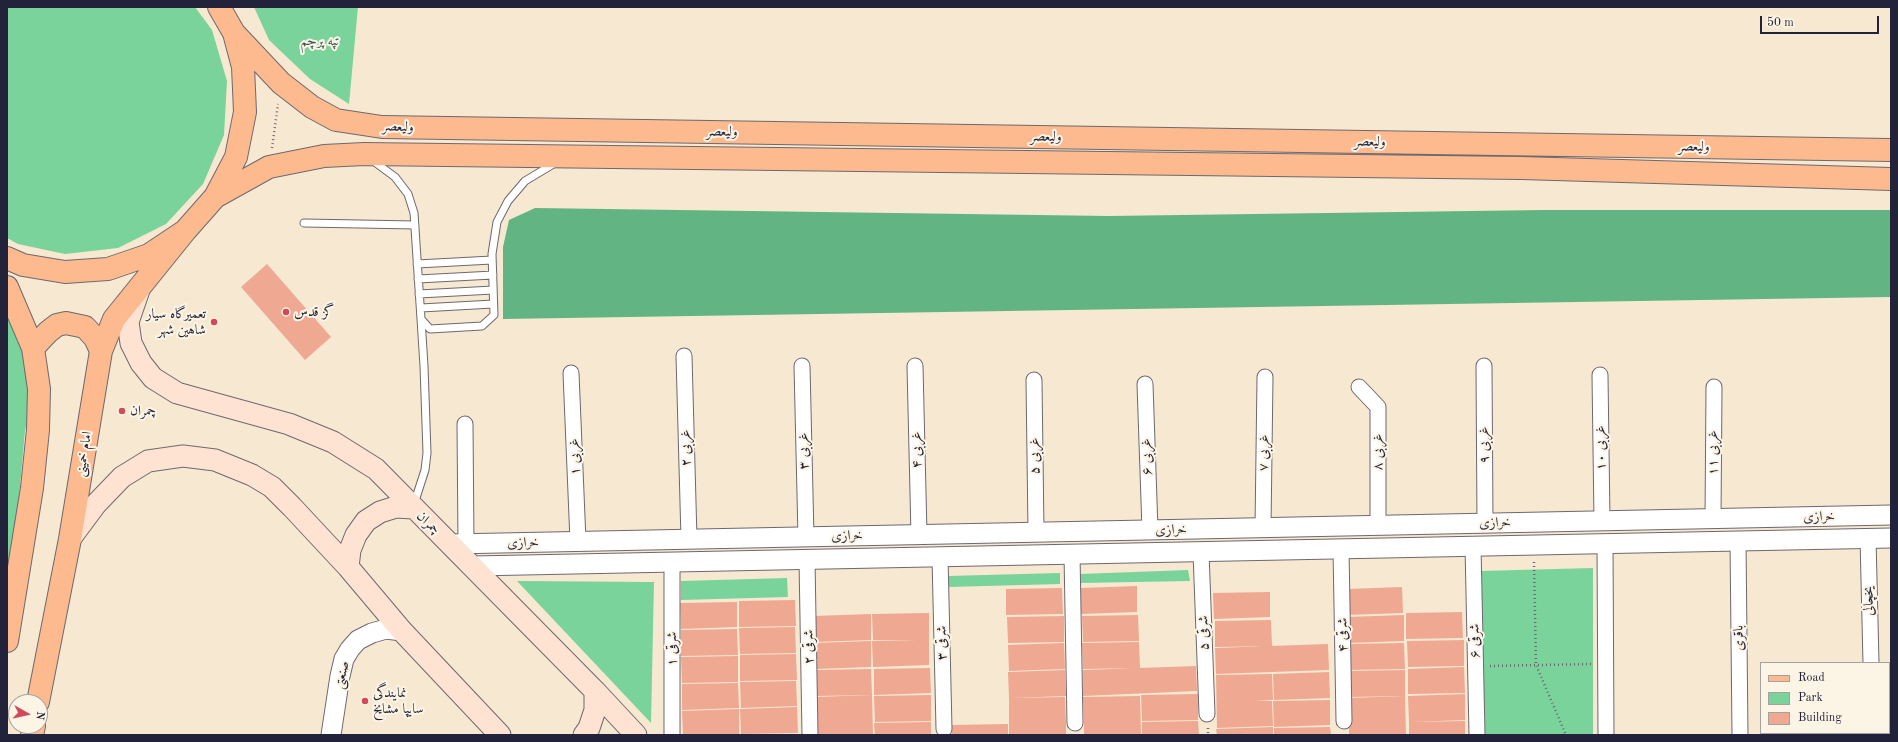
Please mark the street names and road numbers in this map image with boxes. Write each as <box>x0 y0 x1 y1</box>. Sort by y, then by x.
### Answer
street label: ولیعصر <box>382 118 414 136</box>
street label: ولیعصر <box>706 123 738 141</box>
street label: ولیعصر <box>1030 128 1062 146</box>
street label: ولیعصر <box>1354 133 1386 151</box>
street label: ولیعصر <box>1678 138 1710 156</box>
street label: ۱۰ غربی <box>1592 425 1610 471</box>
street label: ۹ غربی <box>1476 427 1492 463</box>
street label: ۲ غربی <box>677 429 695 467</box>
street label: امام خمینی <box>72 430 96 478</box>
street label: ۱۱ غربی <box>1705 430 1721 476</box>
street label: ۴ غربی <box>908 431 926 469</box>
street label: ۳ غربی <box>795 432 813 470</box>
street label: ۷ غربی <box>1255 434 1273 472</box>
street label: ۸ غربی <box>1370 434 1386 470</box>
street label: ۵ غربی <box>1026 437 1044 475</box>
street label: ۱ غربی <box>566 438 584 476</box>
street label: ۶ غربی <box>1138 438 1156 476</box>
street label: چمران <box>413 508 443 538</box>
street label: خرازی <box>1803 508 1835 526</box>
street label: خرازی <box>1479 514 1511 532</box>
street label: خرازی <box>1155 521 1187 539</box>
street label: خرازی <box>831 527 863 545</box>
street label: خرازی <box>507 534 539 552</box>
street label: یخچالی <box>1860 586 1878 616</box>
street label: ۵ شرقی <box>1195 615 1213 651</box>
street label: ۴ شرقی <box>1334 618 1352 652</box>
street label: ۶ شرقی <box>1466 624 1484 658</box>
street label: باقری <box>1730 625 1748 651</box>
street label: ۳ شرقی <box>933 626 951 660</box>
street label: ۲ شرقی <box>800 630 818 664</box>
street label: ۱ شرقی <box>664 632 680 666</box>
street label: صنعتی <box>331 659 353 691</box>

